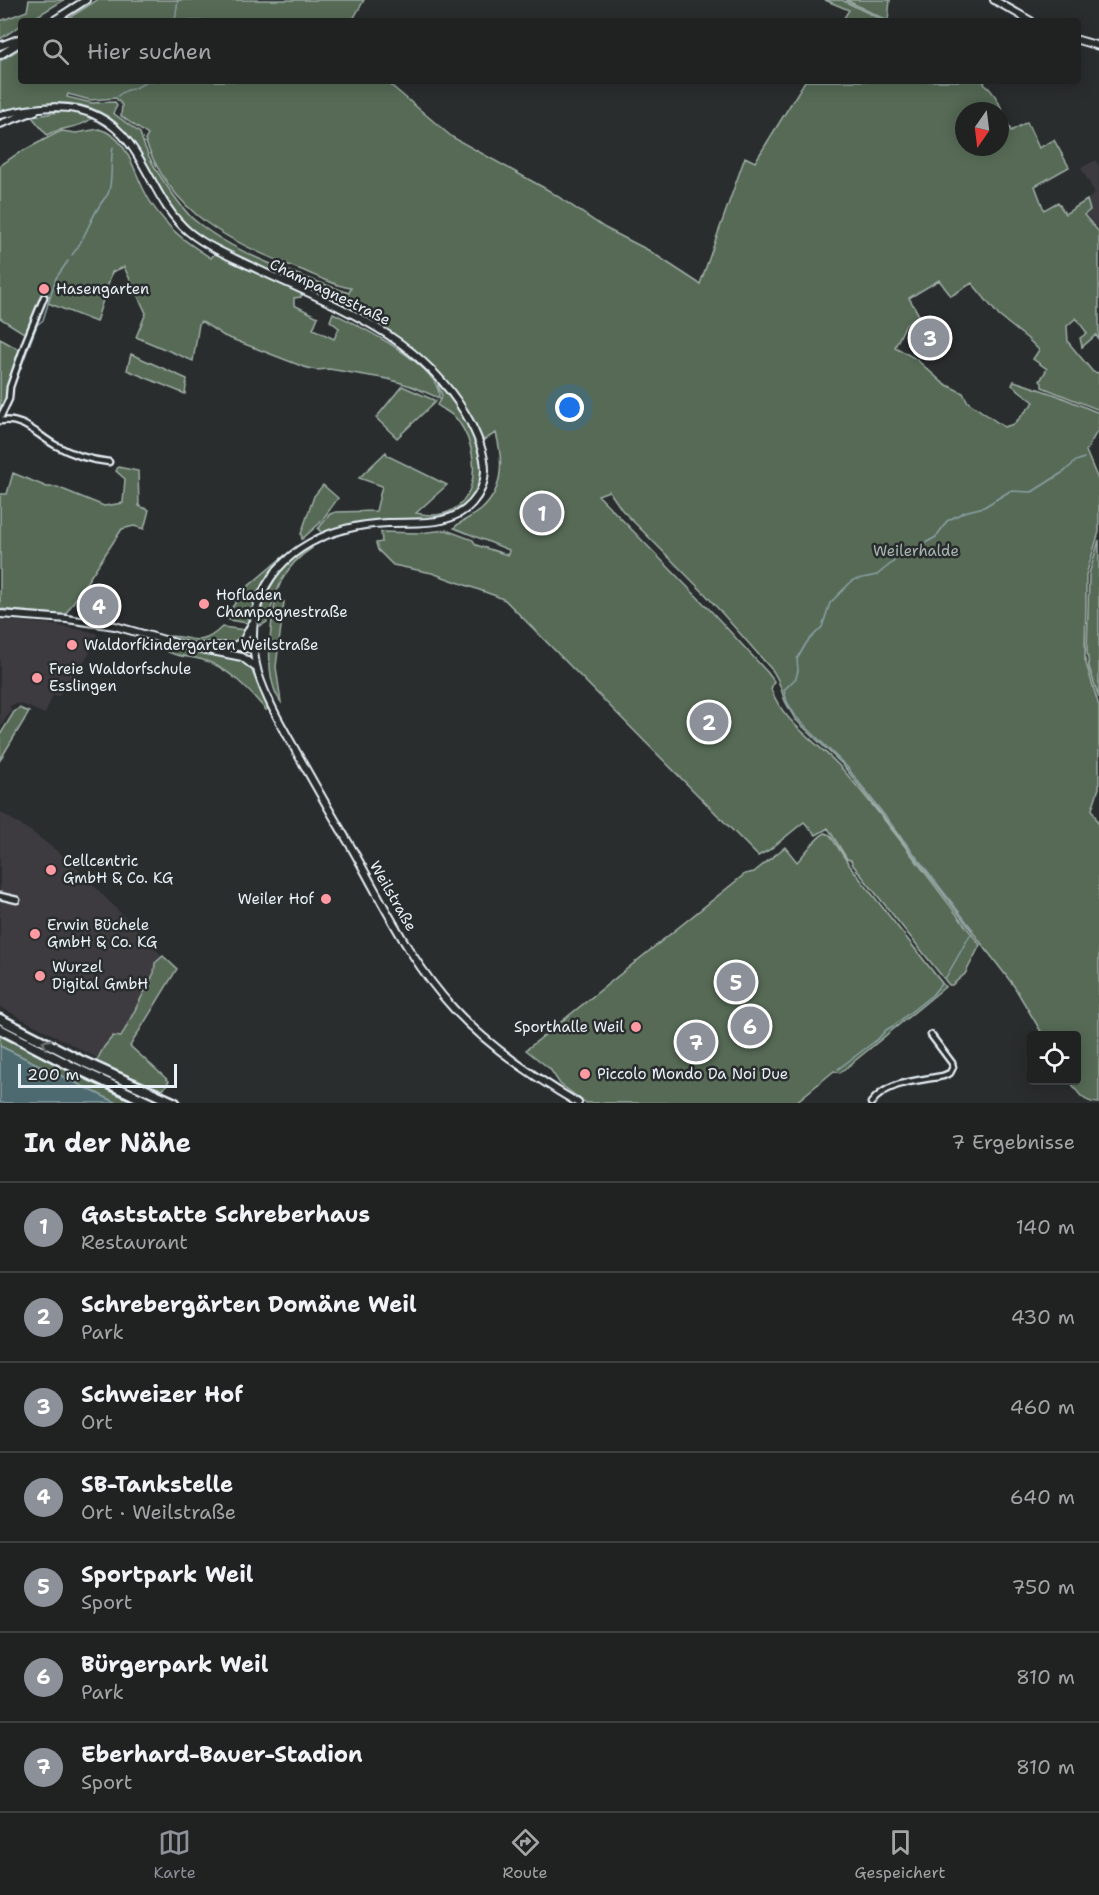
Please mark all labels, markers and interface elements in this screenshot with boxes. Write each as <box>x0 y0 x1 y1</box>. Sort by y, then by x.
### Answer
search box <box>18 18 1081 84</box>
icon: search <box>39 35 72 68</box>
text: Hier suchen <box>87 37 212 66</box>
north arrow <box>955 102 1009 156</box>
street label: Champagnestraße <box>266 254 394 330</box>
place label: Hasengarten <box>56 279 149 299</box>
marker: Hasengarten <box>37 282 51 296</box>
pin: 3 <box>910 316 950 360</box>
your location <box>555 393 584 422</box>
pin: 1 <box>522 490 562 536</box>
park label: Weilerhalde <box>873 541 959 561</box>
pin: 4 <box>80 584 118 628</box>
place label: Hofladen Champagnestraße <box>216 585 348 622</box>
marker: Hofladen Champagnestraße <box>197 597 211 611</box>
place label: Waldorfkindergarten Weilstraße <box>84 635 319 655</box>
marker: Waldorfkindergarten Weilstraße <box>65 638 79 652</box>
place label: Freie Waldorfschule Esslingen <box>49 659 191 696</box>
marker: Freie Waldorfschule Esslingen <box>30 671 44 685</box>
pin: 2 <box>690 700 728 744</box>
place label: Cellcentric GmbH & Co. KG <box>63 851 173 888</box>
street label: Weilstraße <box>365 857 421 935</box>
marker: Cellcentric GmbH & Co. KG <box>44 863 58 877</box>
place label: Weiler Hof <box>238 889 315 909</box>
marker: Weiler Hof <box>319 892 333 906</box>
place label: Erwin Büchele GmbH & Co. KG <box>47 915 157 952</box>
marker: Erwin Büchele GmbH & Co. KG <box>28 927 42 941</box>
place label: Wurzel Digital GmbH <box>52 957 148 994</box>
pin: 5 <box>716 960 756 1004</box>
marker: Wurzel Digital GmbH <box>33 969 47 983</box>
pin: 6 <box>730 1004 770 1048</box>
place label: Sporthalle Weil <box>514 1017 624 1037</box>
marker: Sporthalle Weil <box>629 1020 643 1034</box>
pin: 7 <box>676 1020 716 1064</box>
map controls <box>1027 1031 1081 1085</box>
button: locate <box>1027 1031 1081 1085</box>
one-way arrow <box>41 1039 52 1050</box>
scale bar <box>18 1061 177 1088</box>
text: 200 m <box>27 1064 79 1085</box>
place label: Piccolo Mondo Da Noi Due <box>597 1064 788 1084</box>
marker: Piccolo Mondo Da Noi Due <box>578 1067 592 1081</box>
text: In der Nähe <box>24 1125 191 1160</box>
text: 7 Ergebnisse <box>951 1129 1075 1155</box>
text: Gaststatte Schreberhaus <box>81 1200 370 1229</box>
text: 1 <box>39 1214 48 1240</box>
text: 140 m <box>1016 1214 1075 1240</box>
text: Restaurant <box>81 1229 188 1255</box>
text: Schrebergärten Domäne Weil <box>81 1290 417 1319</box>
text: 2 <box>37 1304 51 1330</box>
text: 430 m <box>1011 1304 1075 1330</box>
text: Park <box>81 1319 124 1345</box>
text: Schweizer Hof <box>81 1380 243 1409</box>
text: 3 <box>37 1394 51 1420</box>
text: 460 m <box>1010 1394 1075 1420</box>
text: Ort <box>81 1409 113 1435</box>
text: SB-Tankstelle <box>81 1470 233 1499</box>
text: 4 <box>37 1484 51 1510</box>
text: 640 m <box>1010 1484 1075 1510</box>
text: Ort · Weilstraße <box>81 1499 236 1525</box>
text: Sportpark Weil <box>81 1560 253 1589</box>
text: 5 <box>37 1574 50 1600</box>
text: 750 m <box>1012 1574 1075 1600</box>
text: Sport <box>81 1589 132 1615</box>
text: Bürgerpark Weil <box>81 1650 268 1679</box>
text: 6 <box>37 1664 51 1690</box>
text: 810 m <box>1016 1664 1075 1690</box>
text: Park <box>81 1679 124 1705</box>
text: Eberhard-Bauer-Stadion <box>81 1740 363 1769</box>
text: 7 <box>37 1754 51 1780</box>
text: 810 m <box>1016 1754 1075 1780</box>
text: Sport <box>81 1769 132 1795</box>
tab: Karte <box>153 1826 196 1883</box>
tab: Route <box>503 1826 548 1883</box>
tab: Gespeichert <box>854 1826 946 1883</box>

